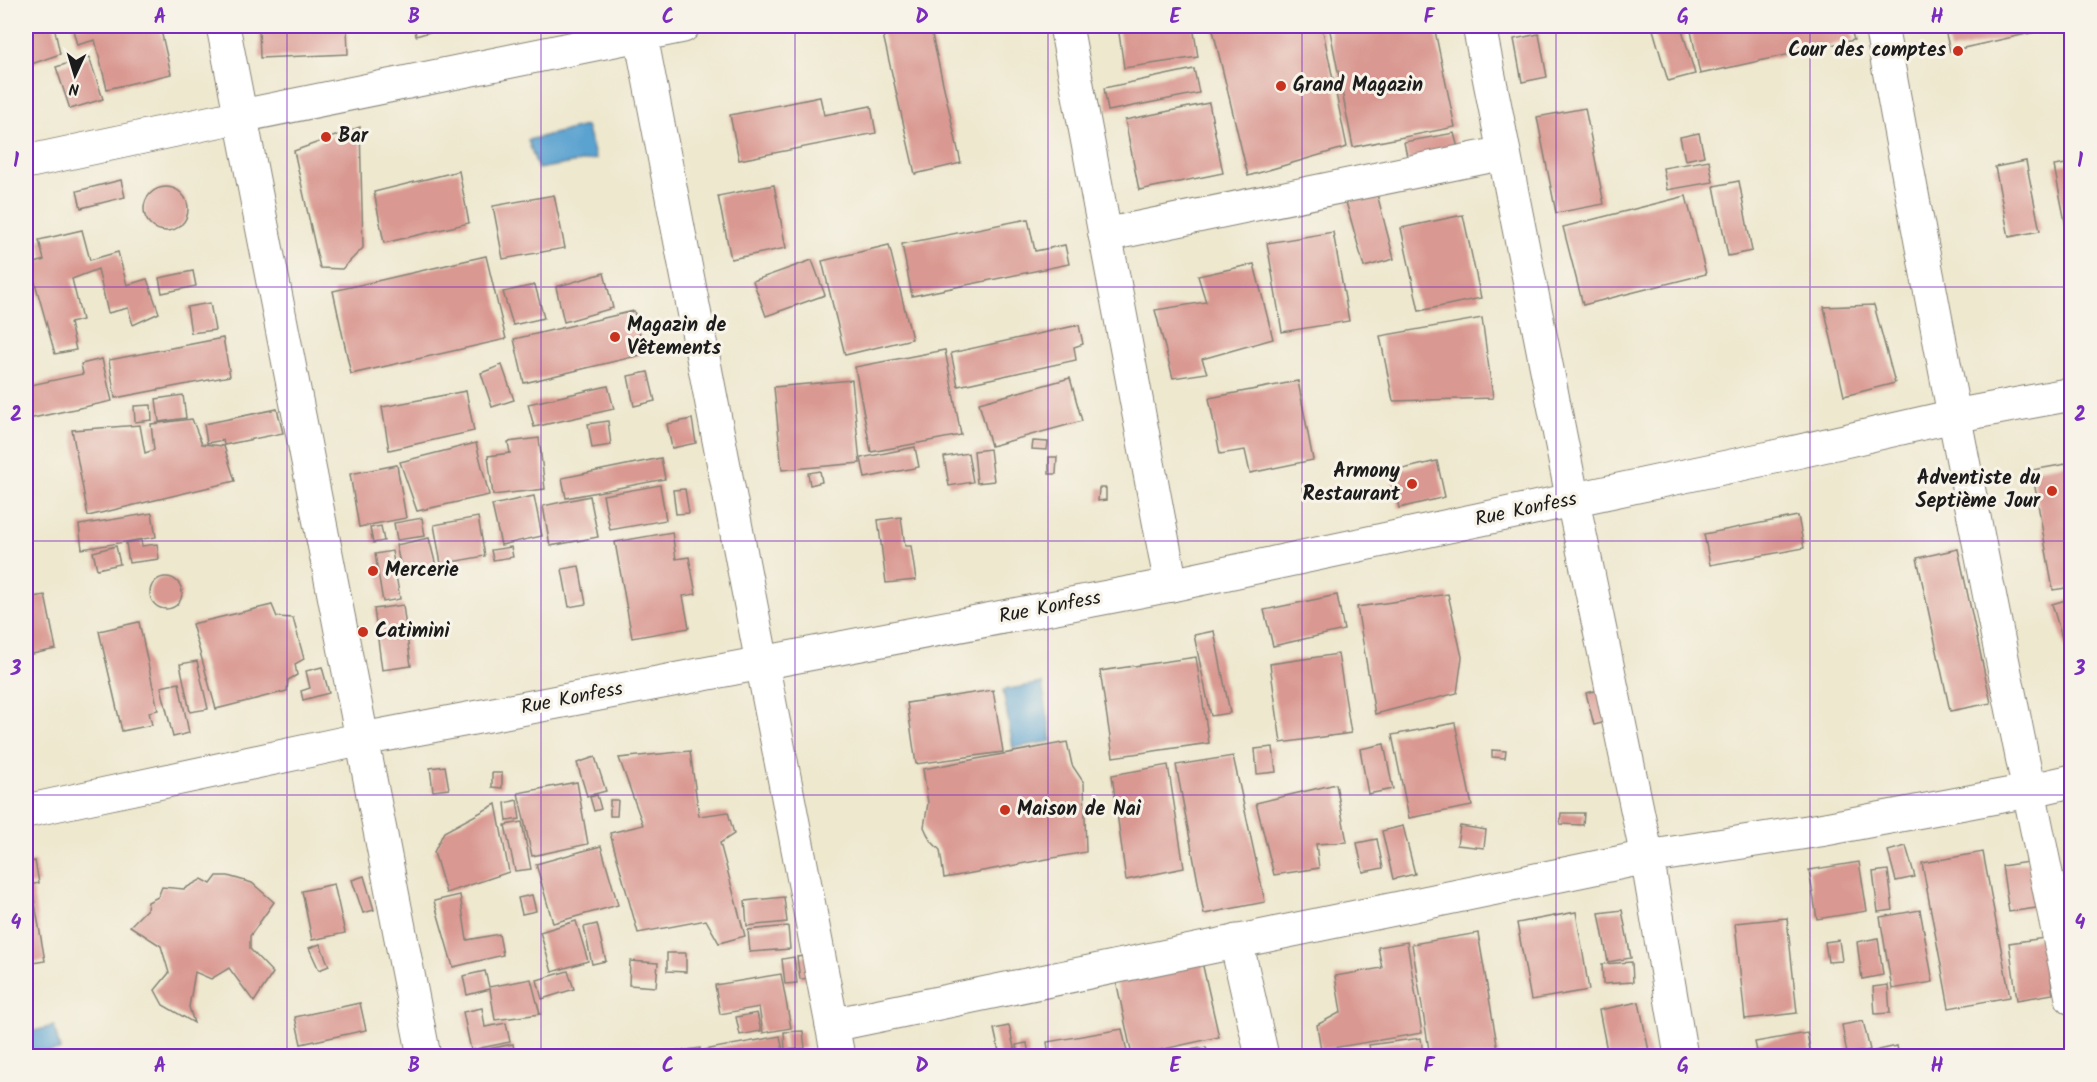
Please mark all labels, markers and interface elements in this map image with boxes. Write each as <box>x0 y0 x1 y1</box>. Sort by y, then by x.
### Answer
text: A <box>154 2 166 34</box>
text: B <box>408 2 420 34</box>
text: C <box>662 2 674 34</box>
text: D <box>915 2 929 34</box>
text: E <box>1169 2 1181 34</box>
text: F <box>1424 2 1436 34</box>
text: G <box>1677 2 1689 34</box>
text: H <box>1930 2 1944 34</box>
place label: Cour des comptes <box>1788 35 1947 67</box>
marker: Cour des comptes <box>1951 44 1965 58</box>
north arrow <box>45 45 105 105</box>
place label: Grand Magazin <box>1293 70 1423 102</box>
text: N <box>68 76 80 101</box>
marker: Grand Magazin <box>1274 79 1288 93</box>
place label: Bar <box>338 121 369 153</box>
marker: Bar <box>319 130 333 144</box>
text: 1 <box>13 146 19 178</box>
text: 1 <box>2077 146 2083 178</box>
place label: Magazin de Vêtements <box>627 310 726 365</box>
marker: Magazin de Vêtements <box>608 330 622 344</box>
text: 2 <box>10 400 22 432</box>
text: 2 <box>2074 400 2086 432</box>
place label: Armony Restaurant <box>1302 456 1401 511</box>
place label: Adventiste du Septième Jour <box>1916 463 2041 518</box>
marker: Armony Restaurant <box>1405 477 1419 491</box>
street label: Rue Konfess <box>1472 483 1580 536</box>
marker: Adventiste du Septième Jour <box>2045 484 2059 498</box>
place label: Mercerie <box>385 555 459 587</box>
marker: Mercerie <box>366 564 380 578</box>
street label: Rue Konfess <box>996 582 1104 634</box>
place label: Catimini <box>375 616 450 648</box>
marker: Catimini <box>356 625 370 639</box>
text: 3 <box>10 654 22 686</box>
text: 3 <box>2074 654 2086 686</box>
street label: Rue Konfess <box>518 673 626 725</box>
place label: Maison de Nai <box>1017 794 1142 826</box>
marker: Maison de Nai <box>998 803 1012 817</box>
text: 4 <box>11 908 22 940</box>
text: 4 <box>2075 908 2086 940</box>
text: A <box>154 1051 166 1082</box>
text: B <box>408 1051 420 1082</box>
text: C <box>662 1051 674 1082</box>
text: D <box>915 1051 929 1082</box>
text: E <box>1169 1051 1181 1082</box>
text: F <box>1424 1051 1436 1082</box>
text: G <box>1677 1051 1689 1082</box>
text: H <box>1930 1051 1944 1082</box>

